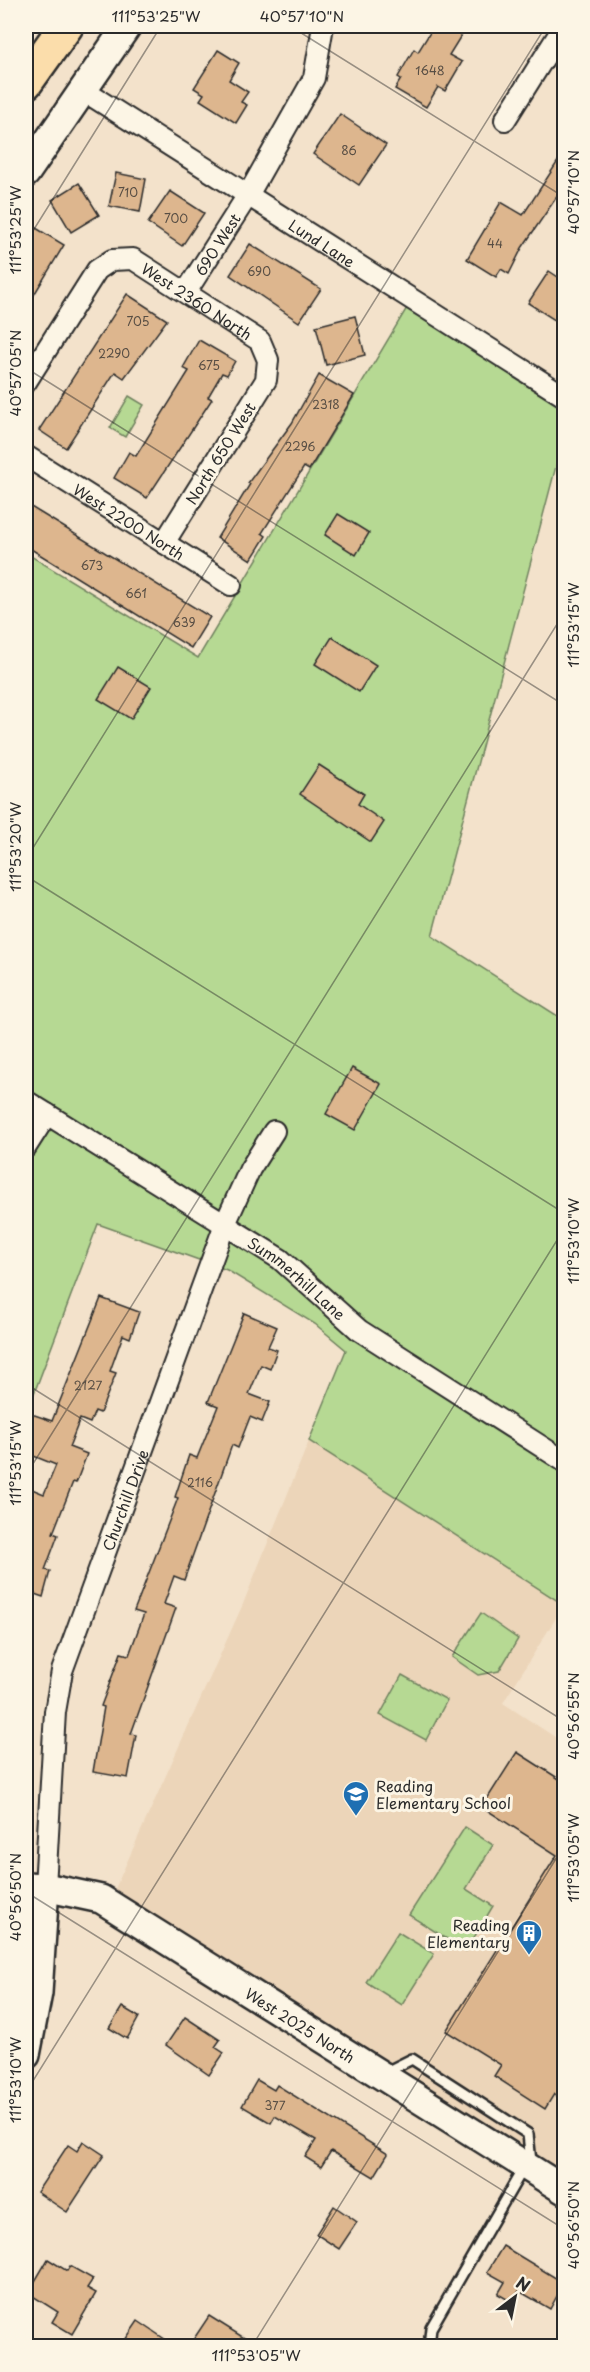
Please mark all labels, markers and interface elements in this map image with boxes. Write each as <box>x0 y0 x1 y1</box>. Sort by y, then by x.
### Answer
text: 111°53'25"W <box>112 4 201 27</box>
text: 40°57'10"N <box>260 4 344 27</box>
house number: 1648 <box>415 61 445 79</box>
house number: 86 <box>341 141 357 159</box>
text: 40°57'10"N <box>561 150 584 234</box>
house number: 710 <box>118 183 138 201</box>
text: 111°53'25"W <box>3 185 26 274</box>
street label: 690 West <box>188 208 245 280</box>
house number: 700 <box>164 209 188 227</box>
street label: Lund Lane <box>285 213 360 272</box>
house number: 44 <box>487 234 503 252</box>
street label: West 2360 North <box>137 256 257 345</box>
house number: 690 <box>247 262 271 280</box>
house number: 705 <box>127 312 149 330</box>
text: 40°57'05"N <box>3 330 26 416</box>
house number: 2290 <box>98 344 130 362</box>
house number: 675 <box>198 356 220 374</box>
house number: 2318 <box>312 395 340 413</box>
street label: North 650 West <box>179 397 261 509</box>
house number: 2296 <box>285 437 315 455</box>
street label: West 2200 North <box>69 477 189 565</box>
house number: 673 <box>81 556 103 574</box>
text: 111°53'15"W <box>561 582 584 668</box>
house number: 661 <box>125 584 147 602</box>
house number: 639 <box>173 613 195 631</box>
text: 111°53'20"W <box>3 801 26 892</box>
text: 111°53'10"W <box>561 1197 584 1284</box>
street label: Summerhill Lane <box>244 1230 351 1325</box>
house number: 2127 <box>74 1376 102 1394</box>
text: 111°53'15"W <box>3 1420 26 1506</box>
street label: Churchill Drive <box>95 1446 153 1554</box>
house number: 2116 <box>187 1473 213 1491</box>
text: 40°56'55"N <box>561 1672 584 1760</box>
place label: Reading Elementary School <box>376 1774 511 1814</box>
school or university icon: Reading Elementary School <box>341 1779 371 1817</box>
text: 111°53'05"W <box>561 1813 584 1903</box>
text: 40°56'50"N <box>3 1853 26 1941</box>
place label: Reading Elementary <box>427 1913 510 1953</box>
building icon: Reading Elementary <box>514 1918 544 1956</box>
street label: West 2025 North <box>241 1981 360 2068</box>
text: 111°53'10"W <box>3 2036 26 2123</box>
house number: 377 <box>265 2096 286 2114</box>
text: 40°56'50"N <box>561 2181 584 2269</box>
north arrow <box>485 2267 545 2327</box>
text: N <box>512 2270 535 2297</box>
text: 111°53'05"W <box>211 2343 301 2366</box>

